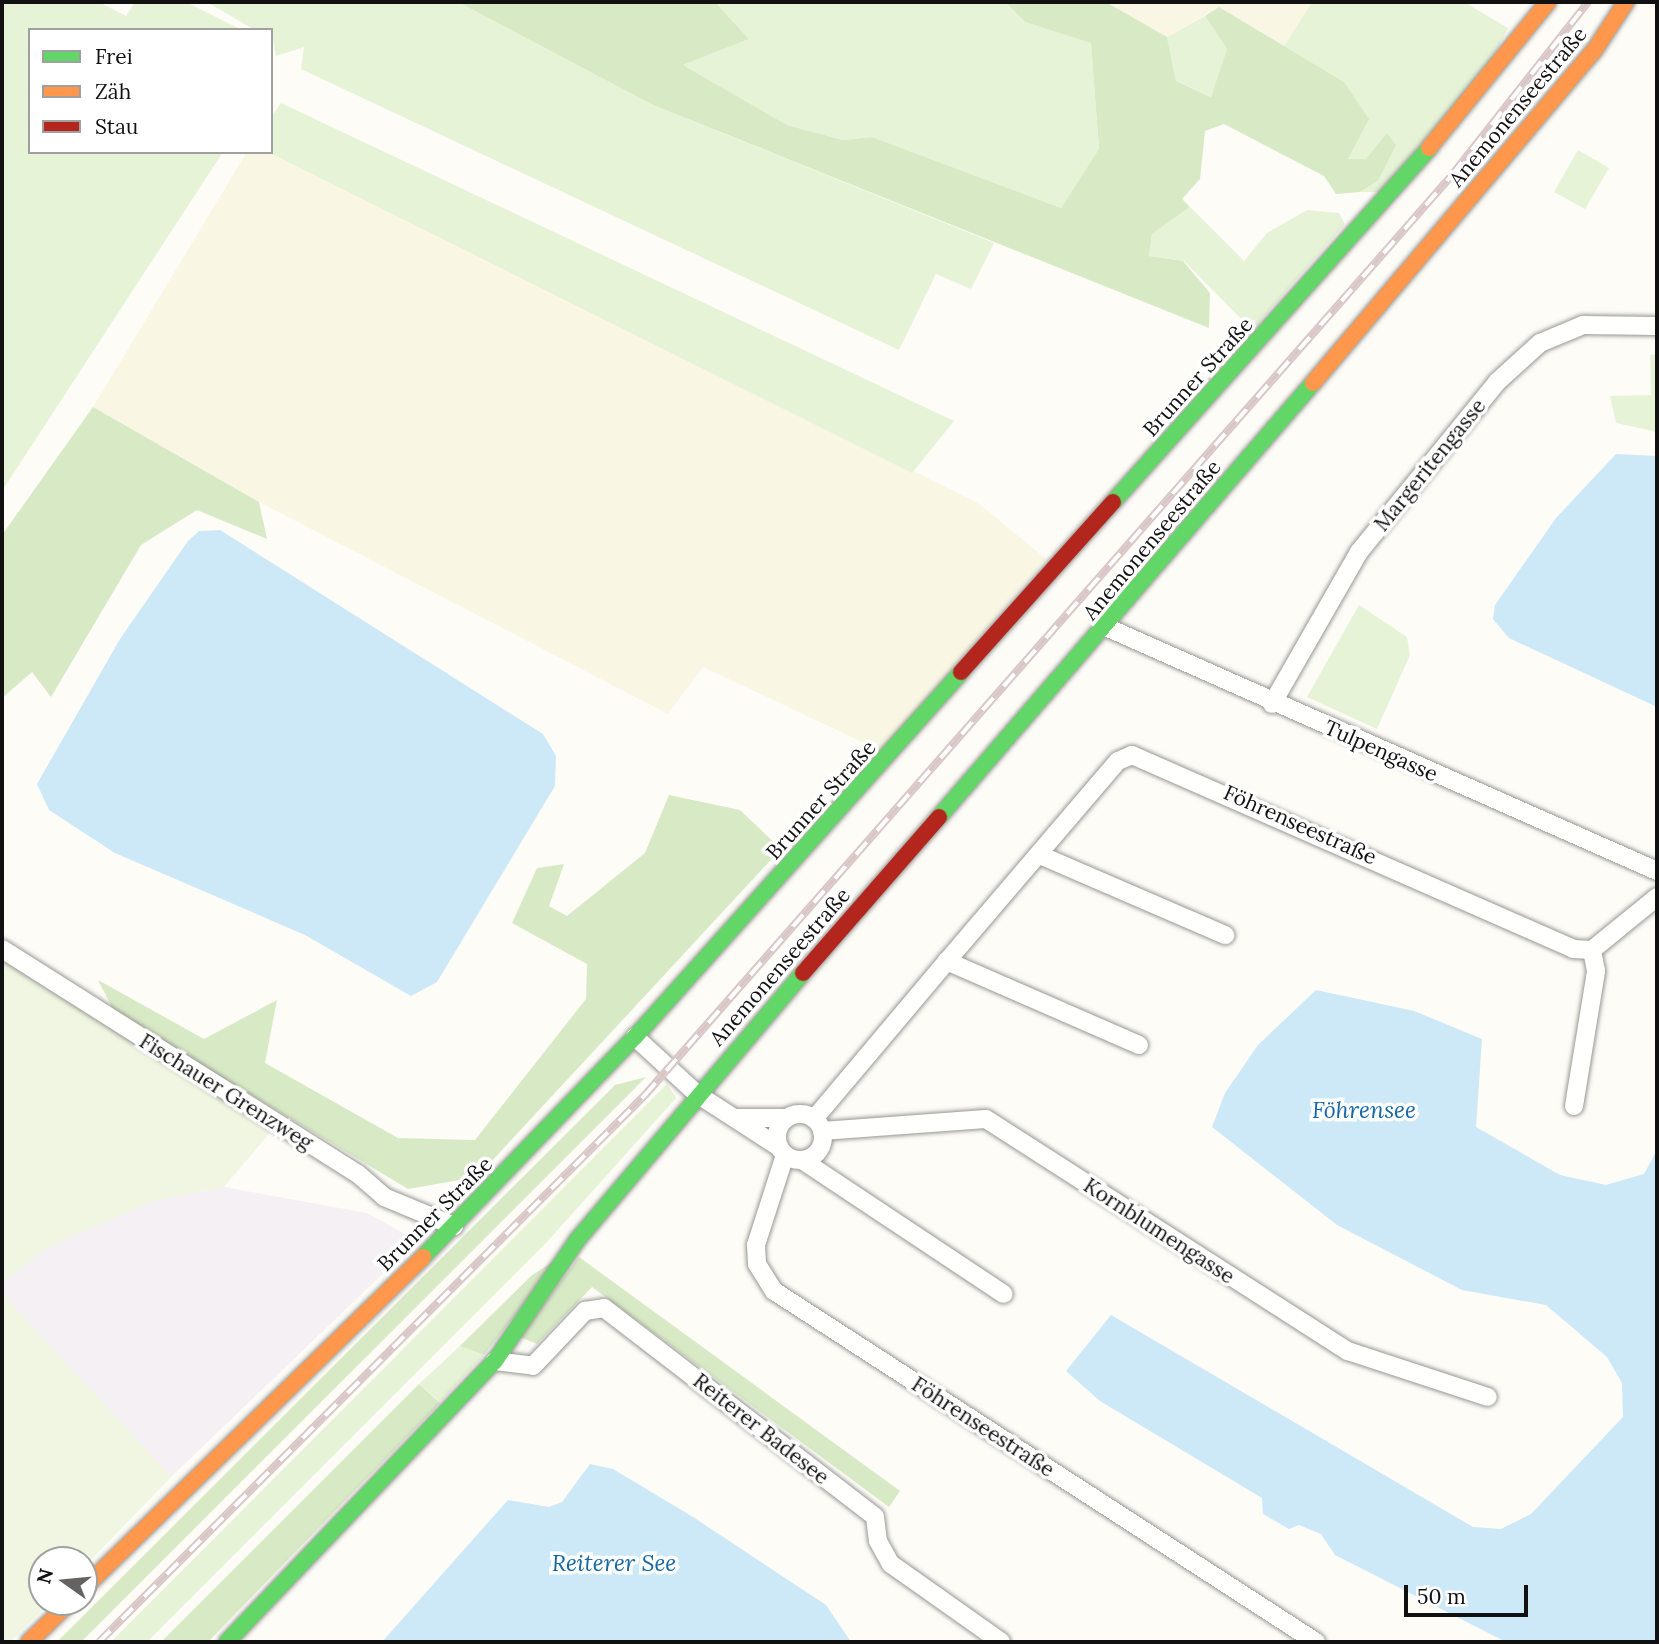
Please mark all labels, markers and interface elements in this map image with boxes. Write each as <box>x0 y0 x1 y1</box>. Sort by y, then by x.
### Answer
street label: Anemonenseestraße <box>1444 22 1592 192</box>
legend <box>28 28 273 154</box>
text: Frei <box>95 43 133 70</box>
text: Zäh <box>95 78 131 105</box>
text: Stau <box>95 113 138 140</box>
street label: Brunner Straße <box>1138 312 1258 442</box>
street label: Margeritengasse <box>1369 394 1491 536</box>
street label: Anemonenseestraße <box>1078 455 1226 625</box>
street label: Tulpengasse <box>1320 715 1442 787</box>
street label: Brunner Straße <box>761 735 881 865</box>
street label: Föhrenseestraße <box>1220 780 1380 870</box>
street label: Anemonenseestraße <box>705 883 855 1051</box>
street label: Fischauer Grenzweg <box>135 1028 317 1156</box>
water label: Föhrensee <box>1312 1096 1416 1124</box>
street label: Brunner Straße <box>373 1152 497 1276</box>
street label: Kornblumengasse <box>1079 1173 1239 1289</box>
street label: Reiterer Badesee <box>688 1368 834 1490</box>
street label: Föhrenseestraße <box>907 1372 1059 1482</box>
north arrow <box>28 1546 98 1616</box>
water label: Reiterer See <box>552 1549 676 1577</box>
text: N <box>31 1566 58 1586</box>
scale bar <box>1407 1570 1531 1614</box>
text: 50 m <box>1417 1583 1466 1610</box>

